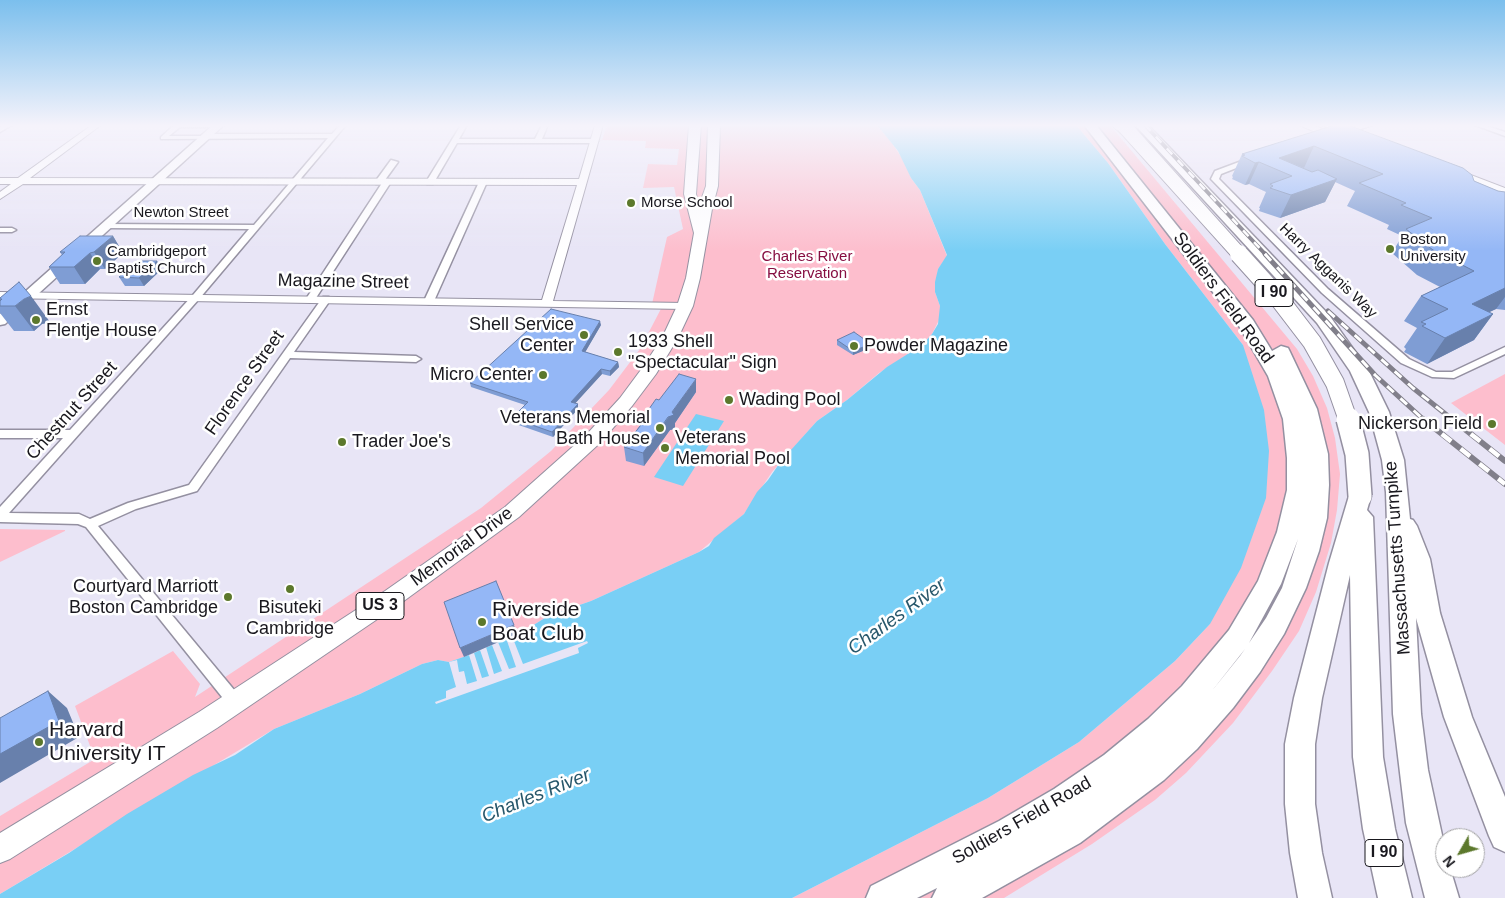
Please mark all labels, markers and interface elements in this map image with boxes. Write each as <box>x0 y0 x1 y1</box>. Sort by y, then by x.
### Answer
place label: Morse School <box>641 194 733 212</box>
marker: Morse School <box>625 197 637 209</box>
street label: Newton Street <box>133 204 229 222</box>
street label: Harry Agganis Way <box>1275 220 1381 322</box>
street label: Soldiers Field Road <box>1168 228 1278 368</box>
place label: Boston University <box>1400 231 1466 266</box>
place label: Cambridgeport Baptist Church <box>107 243 206 278</box>
marker: Boston University <box>1384 243 1396 255</box>
park label: Charles River Reservation <box>762 248 852 283</box>
marker: Cambridgeport Baptist Church <box>91 255 103 267</box>
street label: Magazine Street <box>277 270 409 294</box>
road number: I 90 <box>1255 280 1293 306</box>
place label: Ernst Flentje House <box>46 299 157 342</box>
marker: Ernst Flentje House <box>30 314 42 326</box>
place label: Shell Service Center <box>469 314 574 356</box>
street label: Florence Street <box>201 326 289 440</box>
marker: Shell Service Center <box>578 329 590 341</box>
place label: 1933 Shell "Spectacular" Sign <box>628 331 777 374</box>
place label: Powder Magazine <box>864 335 1008 357</box>
marker: Powder Magazine <box>848 340 860 352</box>
marker: 1933 Shell "Spectacular" Sign <box>612 346 624 358</box>
street label: Chestnut Street <box>22 357 122 465</box>
place label: Micro Center <box>430 364 533 386</box>
marker: Micro Center <box>537 369 549 381</box>
place label: Wading Pool <box>739 389 840 411</box>
marker: Wading Pool <box>723 394 735 406</box>
place label: Veterans Memorial Bath House <box>500 407 650 449</box>
place label: Nickerson Field <box>1358 413 1482 435</box>
marker: Nickerson Field <box>1486 418 1498 430</box>
marker: Veterans Memorial Bath House <box>654 422 666 434</box>
place label: Veterans Memorial Pool <box>675 427 790 469</box>
place label: Trader Joe's <box>352 431 451 453</box>
marker: Trader Joe's <box>336 436 348 448</box>
marker: Veterans Memorial Pool <box>659 442 671 454</box>
street label: Massachusetts Turnpike <box>1380 460 1416 656</box>
street label: Memorial Drive <box>407 503 517 591</box>
water label: Charles River <box>844 574 950 660</box>
place label: Courtyard Marriott Boston Cambridge <box>69 576 218 618</box>
marker: Bisuteki Cambridge <box>284 583 296 595</box>
marker: Courtyard Marriott Boston Cambridge <box>222 591 234 603</box>
road number: US 3 <box>356 592 404 620</box>
place label: Bisuteki Cambridge <box>246 597 334 640</box>
place label: Riverside Boat Club <box>492 597 584 647</box>
marker: Riverside Boat Club <box>476 616 488 628</box>
place label: Harvard University IT <box>49 717 166 767</box>
marker: Harvard University IT <box>33 736 45 748</box>
water label: Charles River <box>478 764 594 828</box>
street label: Soldiers Field Road <box>949 772 1095 870</box>
north arrow <box>1435 828 1485 878</box>
road number: I 90 <box>1365 840 1403 866</box>
text: N <box>1440 853 1458 871</box>

